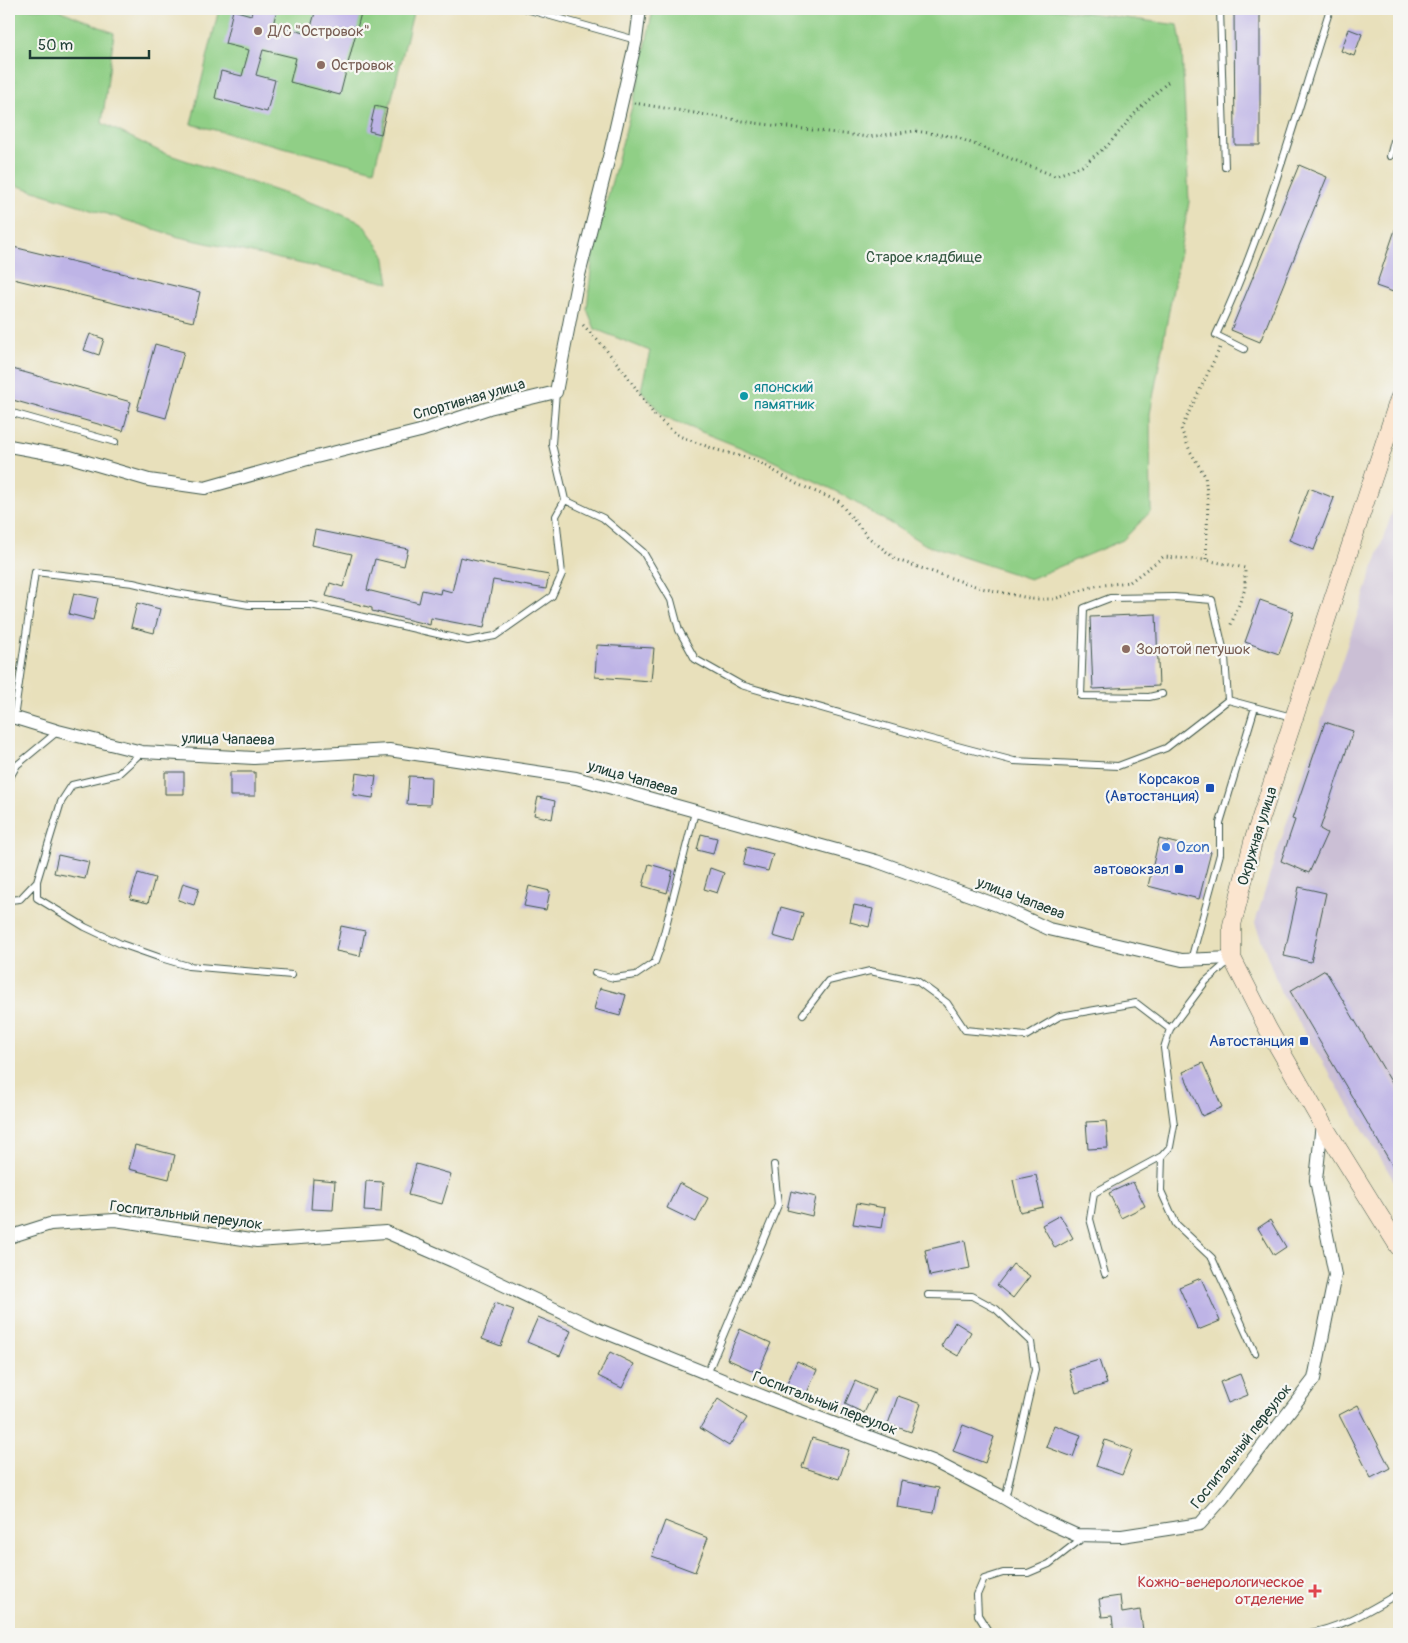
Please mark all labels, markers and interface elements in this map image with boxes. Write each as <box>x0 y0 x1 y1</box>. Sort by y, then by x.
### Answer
place label: Д/С "Островок" <box>267 22 370 41</box>
marker: Д/С "Островок" <box>252 25 264 37</box>
scale bar <box>30 28 149 60</box>
text: 50 m <box>38 36 73 55</box>
place label: Островок <box>331 56 394 75</box>
marker: Островок <box>315 59 327 71</box>
park label: Старое кладбище <box>866 248 983 267</box>
street label: Спортивная улица <box>411 374 527 425</box>
place label: японский памятник <box>754 378 815 414</box>
marker: японский памятник <box>738 390 750 402</box>
place label: Золотой петушок <box>1136 640 1251 659</box>
marker: Золотой петушок <box>1120 643 1132 655</box>
street label: улица Чапаева <box>180 729 275 750</box>
street label: улица Чапаева <box>585 756 680 800</box>
place label: Корсаков (Автостанция) <box>1105 770 1200 806</box>
marker: Корсаков (Автостанция) <box>1204 782 1216 794</box>
street label: Окружная улица <box>1233 784 1282 888</box>
place label: Ozon <box>1176 838 1210 857</box>
marker: Ozon <box>1160 841 1172 853</box>
place label: автовокзал <box>1094 860 1169 879</box>
marker: автовокзал <box>1173 863 1185 875</box>
street label: улица Чапаева <box>973 873 1068 924</box>
place label: Автостанция <box>1209 1032 1294 1051</box>
marker: Автостанция <box>1298 1035 1310 1047</box>
street label: Госпитальный переулок <box>109 1197 264 1234</box>
street label: Госпитальный переулок <box>750 1367 900 1440</box>
street label: Госпитальный переулок <box>1187 1380 1296 1513</box>
place label: Кожно-венерологическое отделение <box>1137 1573 1305 1609</box>
marker: Кожно-венерологическое отделение <box>1308 1584 1322 1598</box>

